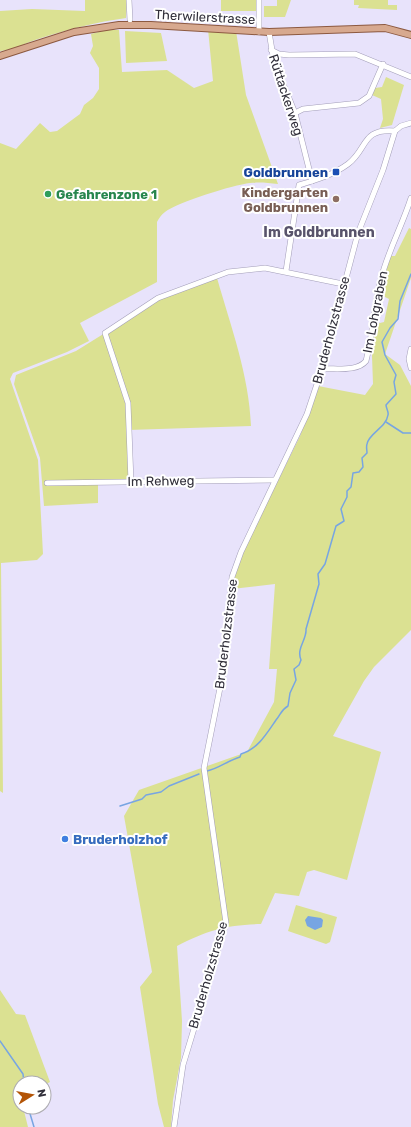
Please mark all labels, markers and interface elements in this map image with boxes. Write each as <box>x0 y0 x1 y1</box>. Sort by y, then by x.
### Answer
street label: Therwilerstrasse <box>154 7 256 27</box>
street label: Rüttackerweg <box>265 52 306 138</box>
place label: Goldbrunnen <box>244 165 328 180</box>
marker: Goldbrunnen <box>331 167 341 177</box>
place label: Kindergarten Goldbrunnen <box>242 185 328 215</box>
place label: Gefahrenzone 1 <box>56 187 157 202</box>
marker: Gefahrenzone 1 <box>43 189 53 199</box>
marker: Kindergarten Goldbrunnen <box>331 194 341 204</box>
district label: Im Goldbrunnen <box>263 224 375 241</box>
street label: Im Lohgraben <box>360 270 391 355</box>
street label: Bruderholzstrasse <box>309 275 353 385</box>
street label: Im Rehweg <box>127 473 195 490</box>
street label: Bruderholzstrasse <box>212 578 240 690</box>
place label: Bruderholzhof <box>73 832 168 847</box>
marker: Bruderholzhof <box>60 834 70 844</box>
street label: Bruderholzstrasse <box>186 920 230 1030</box>
north arrow <box>12 1075 52 1115</box>
text: N <box>34 1088 48 1098</box>

